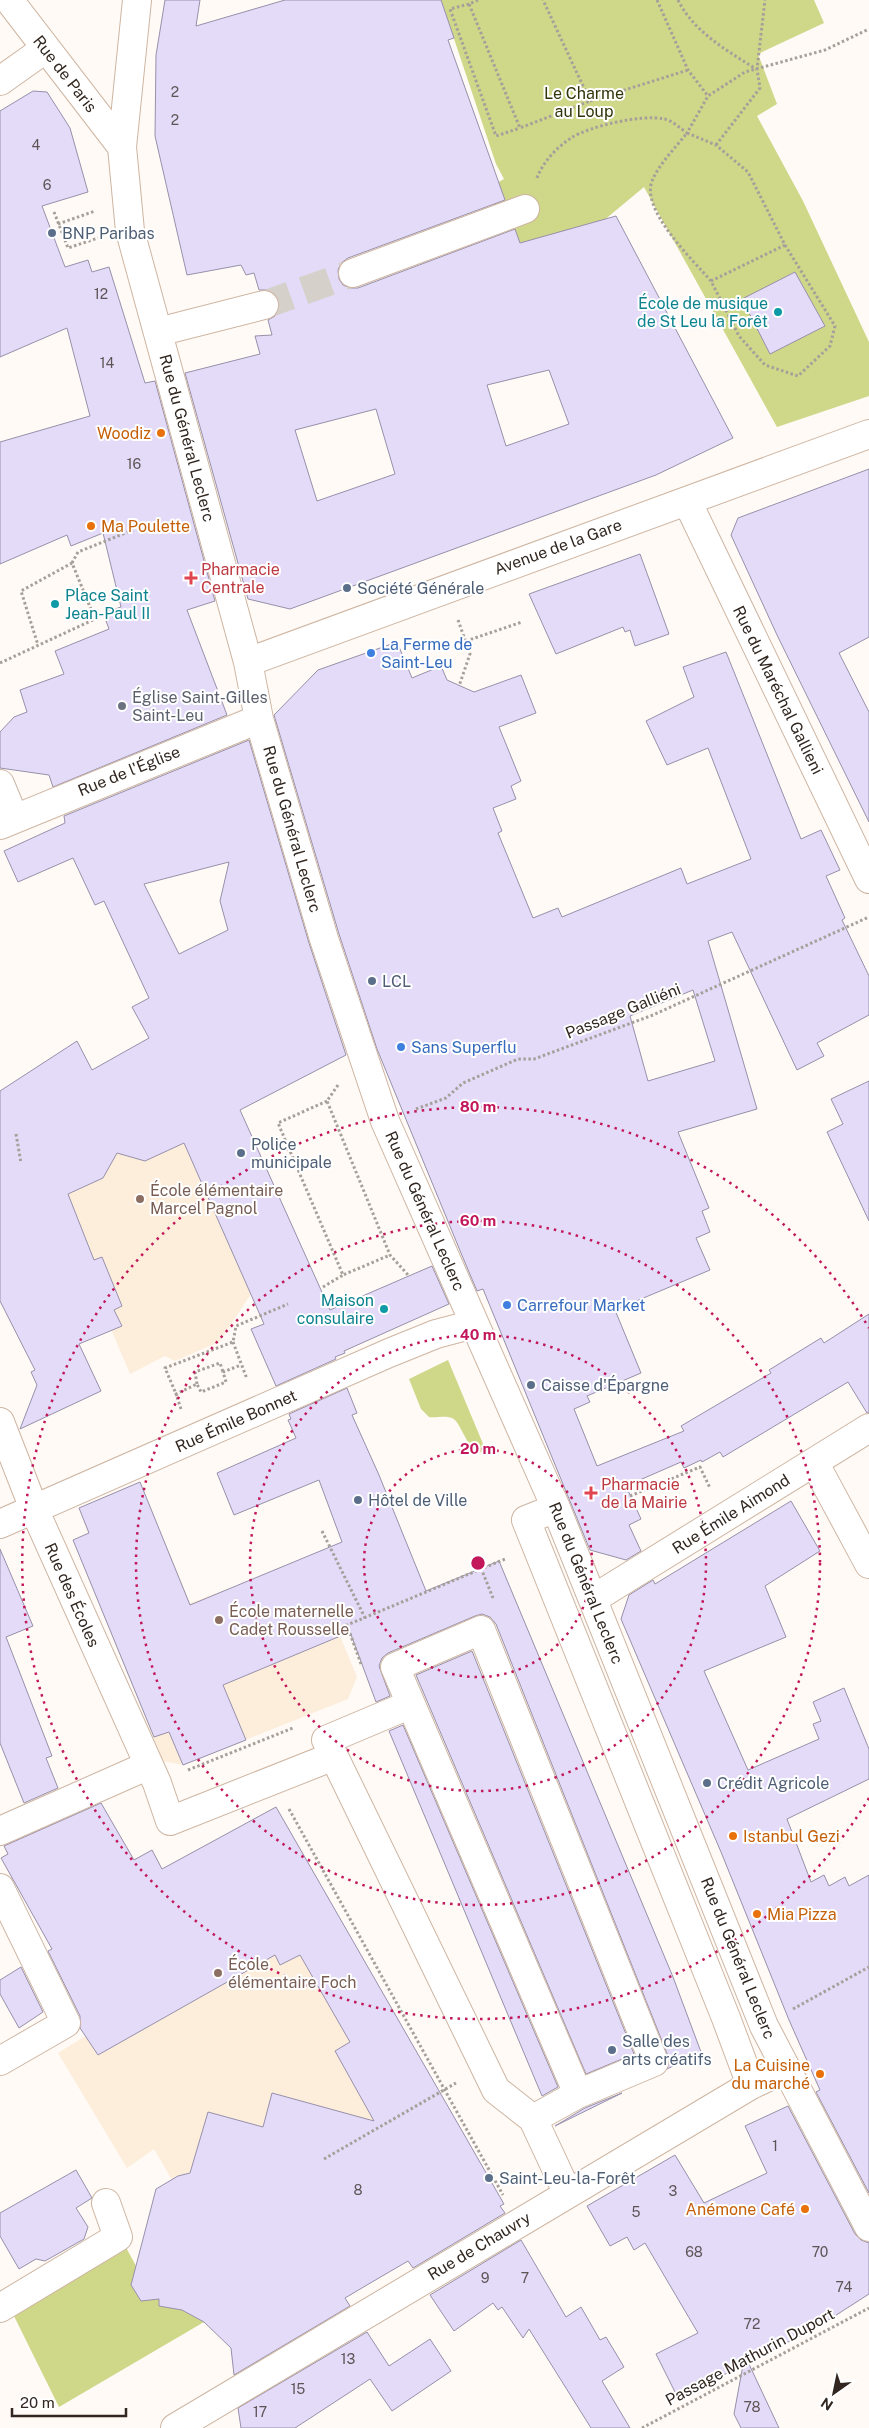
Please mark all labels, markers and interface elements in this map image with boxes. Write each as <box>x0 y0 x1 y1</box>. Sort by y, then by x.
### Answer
street label: Rue de Paris <box>29 32 101 116</box>
house number: 2 <box>171 84 179 100</box>
park label: Le Charme au Loup <box>544 84 624 121</box>
house number: 2 <box>171 112 179 128</box>
house number: 4 <box>32 137 41 153</box>
house number: 6 <box>43 177 52 193</box>
place label: BNP Paribas <box>62 224 154 243</box>
marker: BNP Paribas <box>46 227 58 239</box>
house number: 12 <box>94 286 108 302</box>
place label: École de musique de St Leu la Forêt <box>637 293 768 331</box>
marker: École de musique de St Leu la Forêt <box>772 306 784 318</box>
street label: Rue du Général Leclerc <box>155 352 219 524</box>
house number: 14 <box>100 355 114 371</box>
place label: Woodiz <box>97 424 151 443</box>
marker: Woodiz <box>155 427 167 439</box>
house number: 16 <box>127 456 141 472</box>
street label: Avenue de la Gare <box>492 515 624 579</box>
place label: Ma Poulette <box>101 517 190 536</box>
marker: Ma Poulette <box>85 520 97 532</box>
place label: Pharmacie Centrale <box>201 560 280 597</box>
marker: Pharmacie Centrale <box>185 572 197 584</box>
place label: Société Générale <box>357 579 484 598</box>
marker: Société Générale <box>341 582 353 594</box>
place label: Place Saint Jean-Paul II <box>65 586 150 623</box>
marker: Place Saint Jean-Paul II <box>49 598 61 610</box>
street label: Rue du Maréchal Gallieni <box>729 603 827 777</box>
place label: La Ferme de Saint-Leu <box>381 635 472 672</box>
marker: La Ferme de Saint-Leu <box>365 647 377 659</box>
place label: Église Saint-Gilles Saint-Leu <box>132 687 268 725</box>
marker: Église Saint-Gilles Saint-Leu <box>116 700 128 712</box>
street label: Rue de l'Église <box>75 741 183 800</box>
street label: Rue du Général Leclerc <box>259 743 325 915</box>
place label: LCL <box>382 972 411 991</box>
marker: LCL <box>366 975 378 987</box>
street label: Passage Galliéni <box>563 979 683 1043</box>
place label: Sans Superflu <box>411 1038 517 1057</box>
marker: Sans Superflu <box>395 1041 407 1053</box>
text: 80 m <box>460 1098 496 1115</box>
street label: Rue du Général Leclerc <box>381 1128 469 1294</box>
place label: Police municipale <box>251 1135 332 1172</box>
marker: Police municipale <box>235 1147 247 1159</box>
place label: École élémentaire Marcel Pagnol <box>150 1180 283 1218</box>
marker: École élémentaire Marcel Pagnol <box>134 1193 146 1205</box>
text: 60 m <box>460 1212 496 1229</box>
place label: Maison consulaire <box>297 1291 374 1328</box>
place label: Carrefour Market <box>517 1296 645 1315</box>
marker: Carrefour Market <box>501 1299 513 1311</box>
marker: Maison consulaire <box>378 1303 390 1315</box>
text: 40 m <box>460 1326 496 1343</box>
place label: Caisse d'Épargne <box>541 1375 669 1395</box>
marker: Caisse d'Épargne <box>525 1379 537 1391</box>
street label: Rue Émile Bonnet <box>172 1385 300 1456</box>
text: 20 m <box>460 1440 496 1457</box>
street label: Rue Émile Aimond <box>668 1469 793 1558</box>
place label: Pharmacie de la Mairie <box>601 1475 687 1512</box>
marker: Pharmacie de la Mairie <box>585 1487 597 1499</box>
place label: Hôtel de Ville <box>368 1491 467 1510</box>
marker: Hôtel de Ville <box>352 1494 364 1506</box>
street label: Rue du Général Leclerc <box>545 1499 627 1667</box>
street label: Rue des Écoles <box>41 1539 104 1650</box>
centre of rings <box>469 1554 487 1572</box>
place label: École maternelle Cadet Rousselle <box>229 1601 354 1639</box>
marker: École maternelle Cadet Rousselle <box>213 1614 225 1626</box>
place label: Crédit Agricole <box>717 1774 829 1793</box>
marker: Crédit Agricole <box>701 1777 713 1789</box>
place label: Istanbul Gezi <box>743 1827 840 1846</box>
marker: Istanbul Gezi <box>727 1830 739 1842</box>
street label: Rue du Général Leclerc <box>697 1874 779 2042</box>
place label: Mia Pizza <box>767 1905 836 1924</box>
marker: Mia Pizza <box>751 1908 763 1920</box>
place label: École élémentaire Foch <box>228 1954 357 1992</box>
marker: École élémentaire Foch <box>212 1967 224 1979</box>
place label: Salle des arts créatifs <box>622 2032 711 2069</box>
marker: Salle des arts créatifs <box>606 2044 618 2056</box>
place label: La Cuisine du marché <box>732 2056 810 2093</box>
marker: La Cuisine du marché <box>814 2068 826 2080</box>
house number: 1 <box>772 2138 778 2154</box>
place label: Saint-Leu-la-Forêt <box>499 2169 636 2188</box>
marker: Saint-Leu-la-Forêt <box>483 2172 495 2184</box>
house number: 8 <box>353 2182 363 2198</box>
house number: 3 <box>669 2183 678 2199</box>
place label: Anémone Café <box>686 2200 795 2219</box>
marker: Anémone Café <box>799 2203 811 2215</box>
house number: 5 <box>632 2204 641 2220</box>
street label: Rue de Chauvry <box>424 2208 534 2284</box>
house number: 68 <box>685 2244 703 2260</box>
house number: 70 <box>812 2244 828 2260</box>
house number: 9 <box>481 2270 490 2286</box>
house number: 7 <box>521 2270 529 2286</box>
house number: 74 <box>836 2279 853 2295</box>
street label: Passage Mathurin Duport <box>662 2304 838 2410</box>
house number: 72 <box>744 2316 760 2332</box>
house number: 13 <box>341 2351 355 2367</box>
north arrow <box>809 2368 859 2418</box>
house number: 15 <box>291 2381 305 2397</box>
scale bar <box>12 2386 126 2418</box>
text: 20 m <box>20 2394 55 2411</box>
text: N <box>818 2394 836 2414</box>
house number: 78 <box>743 2399 761 2415</box>
house number: 17 <box>253 2404 267 2420</box>

